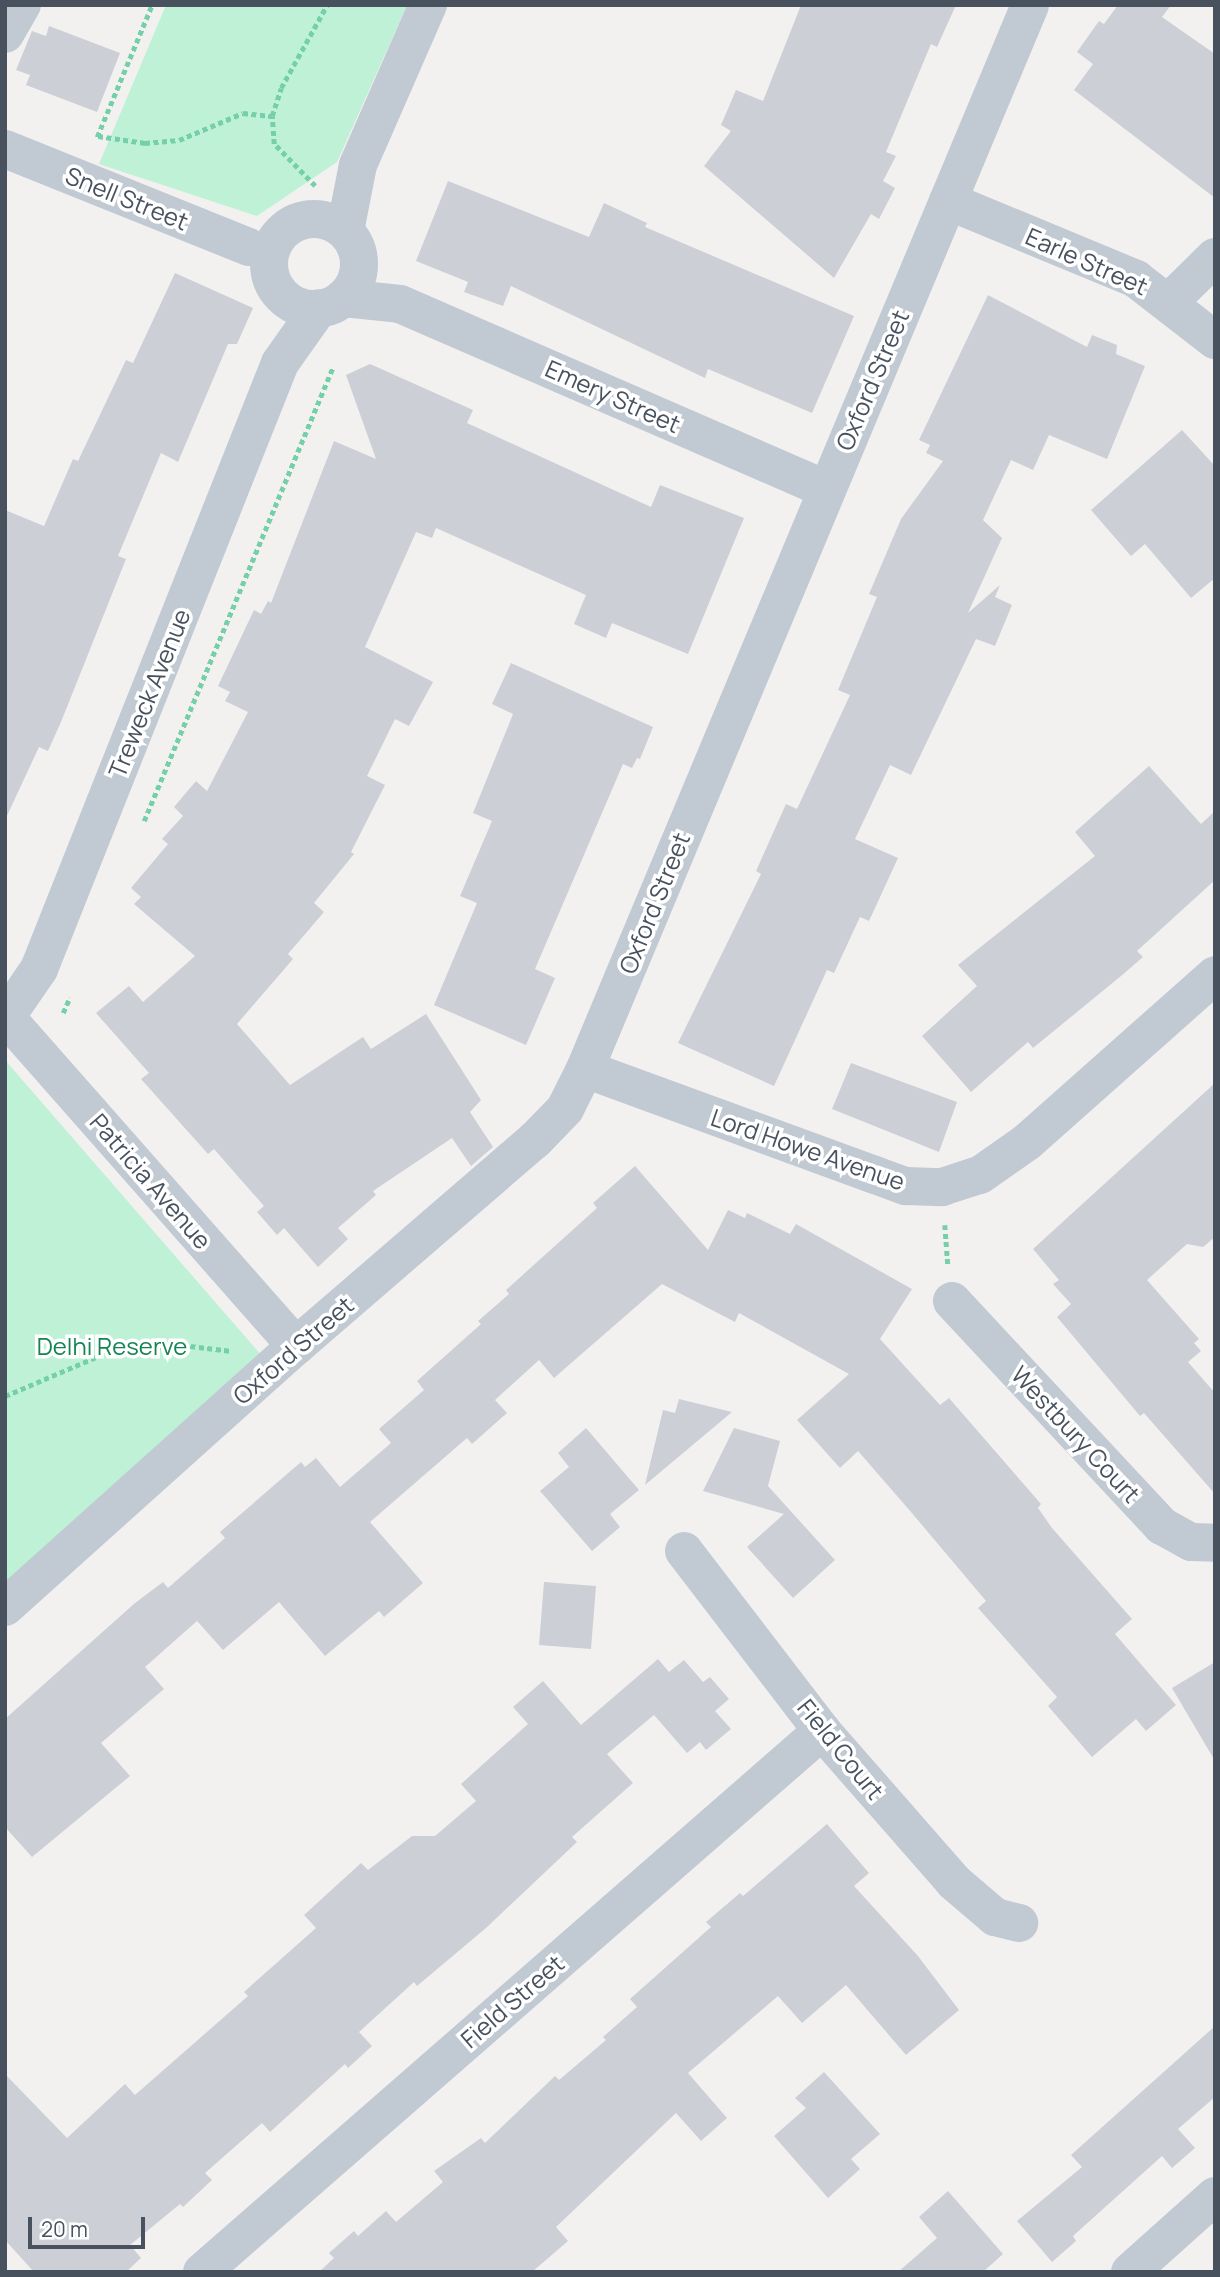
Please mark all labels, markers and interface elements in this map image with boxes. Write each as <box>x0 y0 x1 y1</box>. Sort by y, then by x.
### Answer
street label: Snell Street <box>62 160 192 236</box>
street label: Earle Street <box>1021 221 1153 301</box>
street label: Oxford Street <box>830 305 914 455</box>
street label: Emery Street <box>541 353 685 439</box>
street label: Treweck Avenue <box>102 605 196 781</box>
street label: Oxford Street <box>613 828 695 978</box>
street label: Lord Howe Avenue <box>707 1102 909 1196</box>
street label: Patricia Avenue <box>84 1107 218 1255</box>
street label: Oxford Street <box>227 1290 359 1410</box>
park label: Delhi Reserve <box>37 1332 187 1360</box>
street label: Westbury Court <box>1006 1360 1146 1508</box>
street label: Field Court <box>792 1693 890 1805</box>
street label: Field Street <box>455 1949 569 2053</box>
scale bar <box>32 2204 149 2248</box>
text: 20 m <box>41 2215 88 2243</box>

